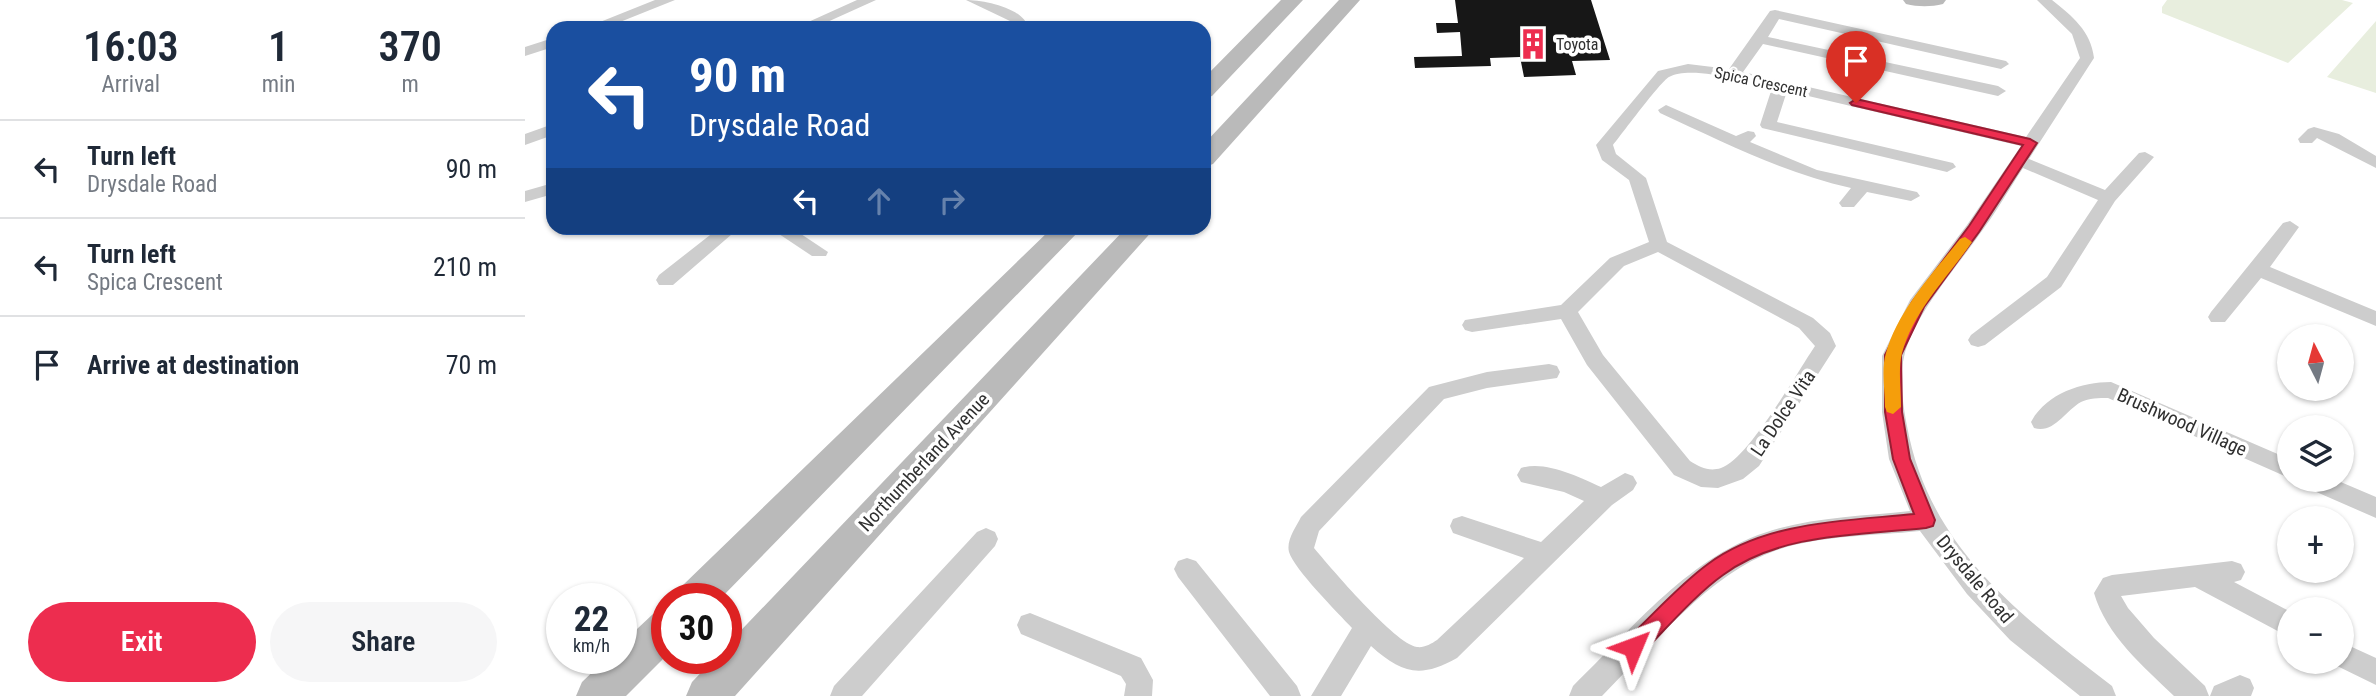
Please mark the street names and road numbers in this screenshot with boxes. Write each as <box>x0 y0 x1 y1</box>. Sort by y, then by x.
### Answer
street label: Spica Crescent <box>1713 63 1809 101</box>
street label: La Dolce Vita <box>1746 366 1820 460</box>
street label: Brushwood Village <box>2114 383 2250 461</box>
street label: Northumberland Avenue <box>854 388 994 536</box>
street label: Drysdale Road <box>1932 530 2018 628</box>

